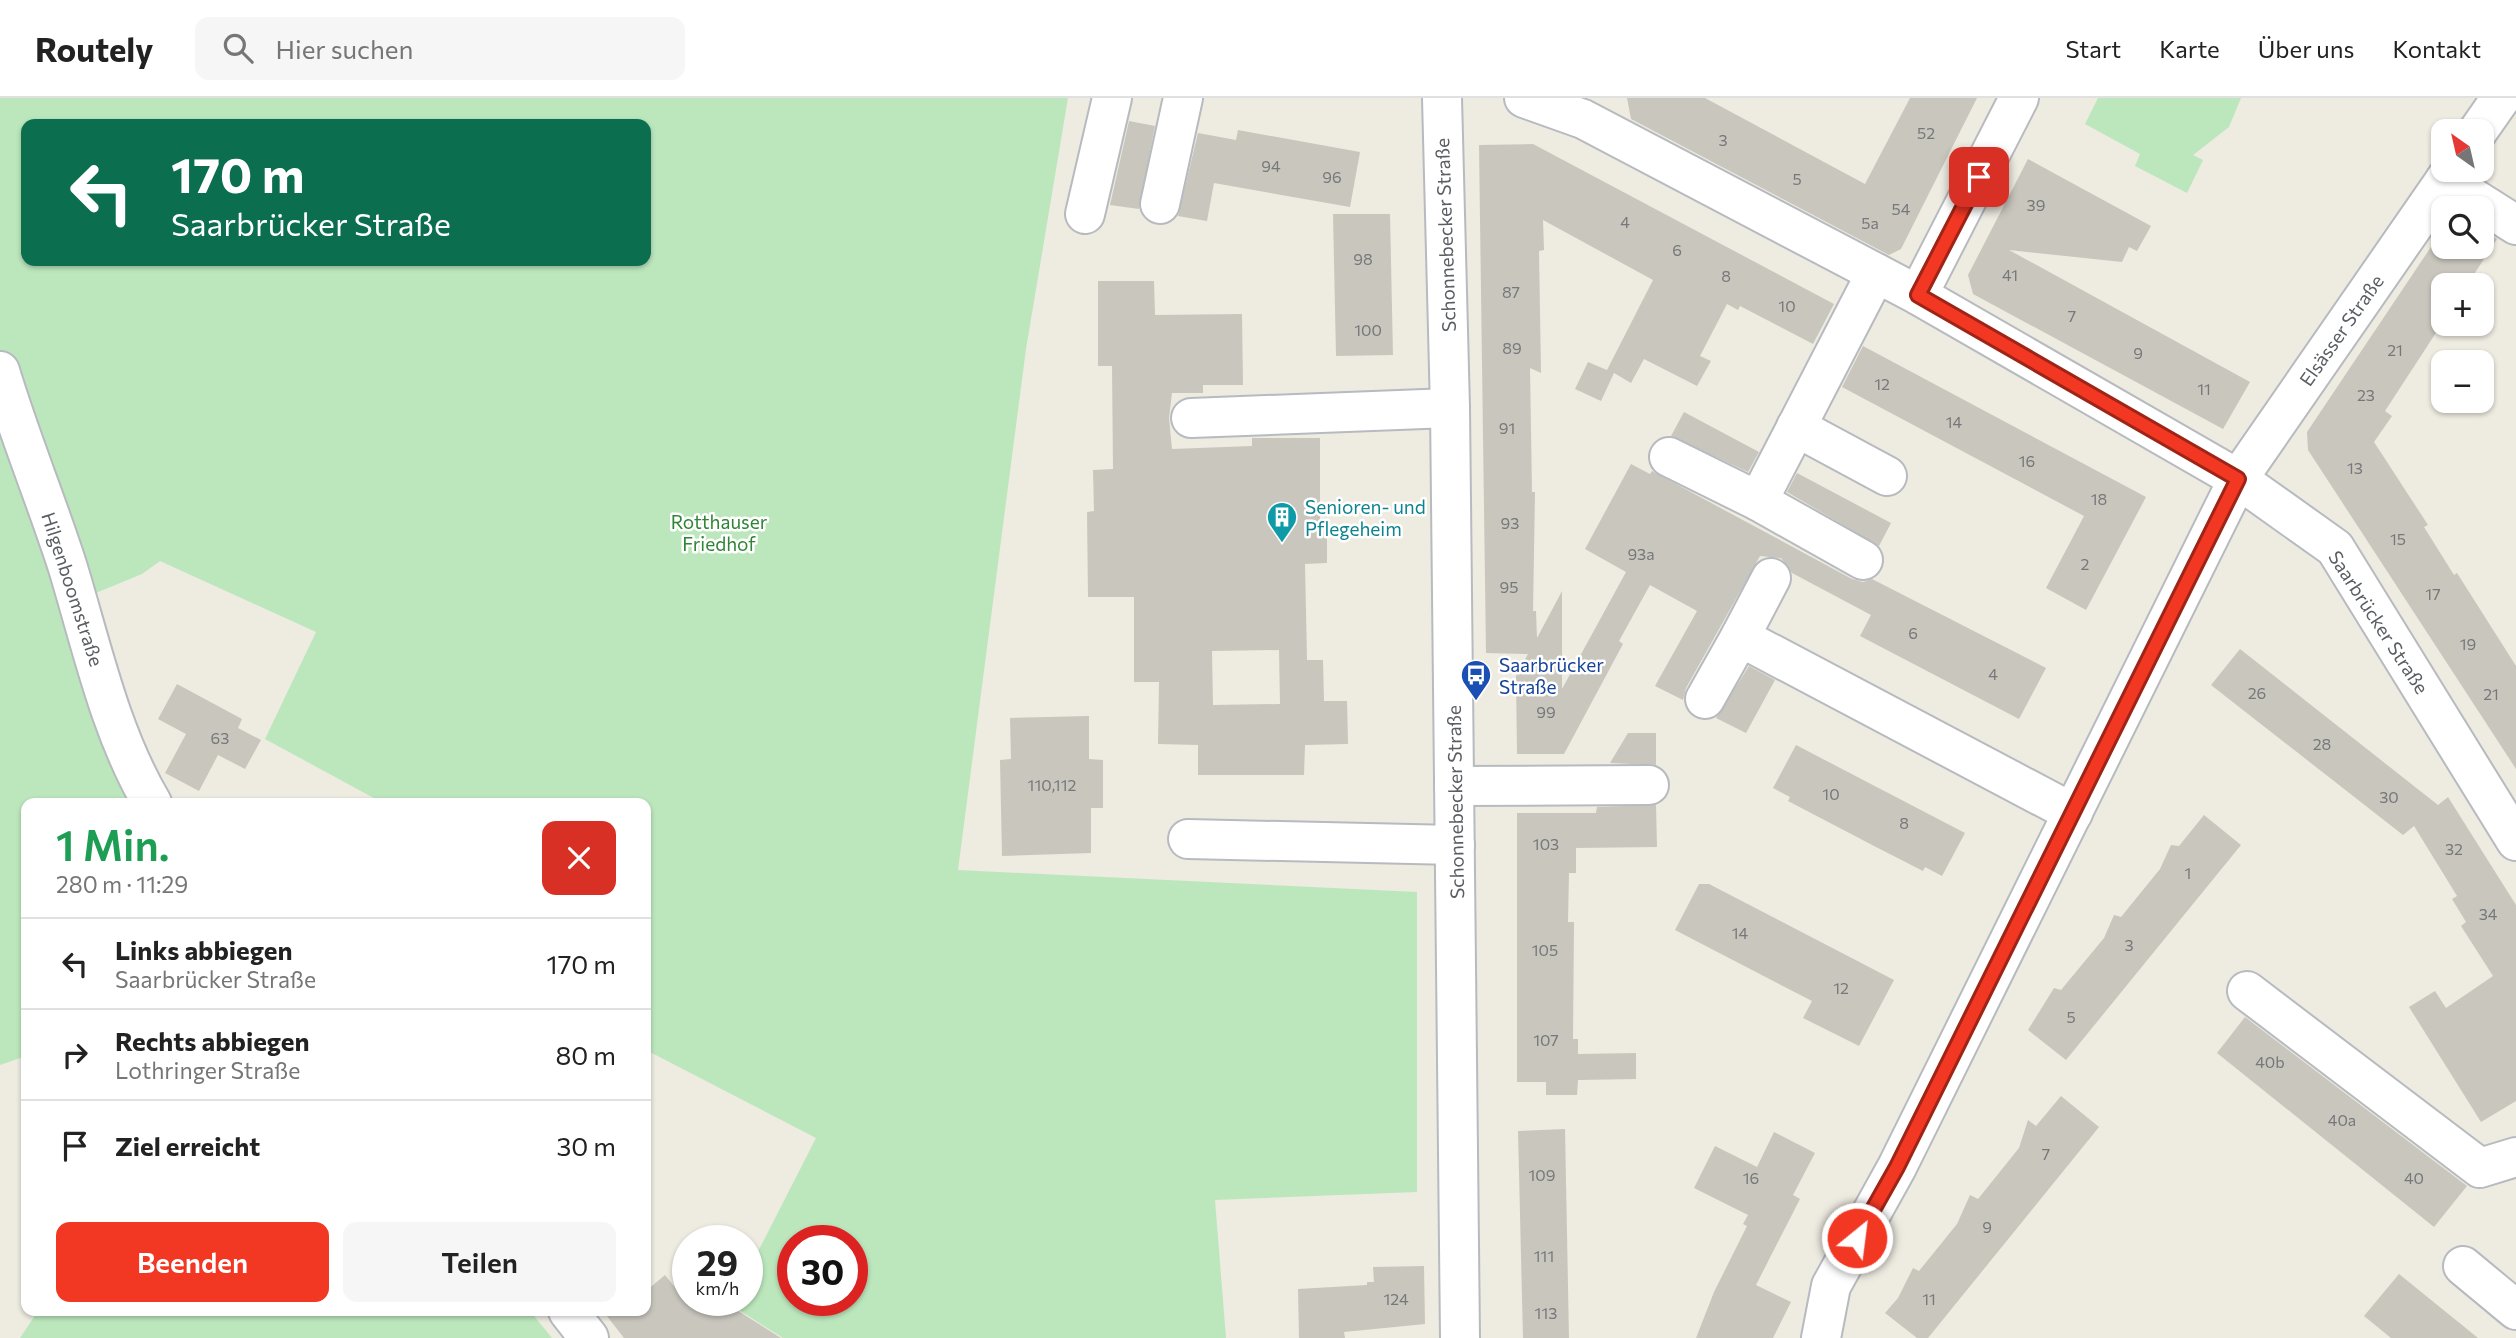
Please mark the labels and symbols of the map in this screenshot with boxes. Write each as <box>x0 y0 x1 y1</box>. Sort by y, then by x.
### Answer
north arrow <box>2431 119 2494 182</box>
house number: 52 <box>1917 123 1935 142</box>
house number: 3 <box>1718 130 1728 149</box>
street label: Schonnebecker Straße <box>1430 138 1460 332</box>
pin <box>1949 147 2009 207</box>
house number: 94 <box>1261 156 1281 175</box>
house number: 96 <box>1322 167 1342 186</box>
house number: 5 <box>1792 169 1802 188</box>
house number: 39 <box>2027 195 2045 214</box>
house number: 54 <box>1892 199 1911 218</box>
house number: 4 <box>1620 212 1630 231</box>
house number: 5a <box>1861 213 1879 232</box>
house number: 6 <box>1672 240 1682 259</box>
house number: 98 <box>1353 249 1373 268</box>
house number: 41 <box>2002 265 2018 284</box>
house number: 8 <box>1721 266 1731 285</box>
street label: Elsässer Straße <box>2294 270 2388 390</box>
house number: 87 <box>1502 282 1520 301</box>
house number: 10 <box>1778 296 1796 315</box>
house number: 7 <box>2068 306 2076 325</box>
house number: 100 <box>1354 320 1382 339</box>
house number: 89 <box>1502 338 1522 357</box>
house number: 21 <box>2387 340 2403 359</box>
house number: 9 <box>2133 343 2143 362</box>
house number: 12 <box>1874 374 1890 393</box>
house number: 11 <box>2197 379 2211 398</box>
house number: 23 <box>2357 385 2375 404</box>
house number: 14 <box>1946 412 1963 431</box>
house number: 91 <box>1499 418 1515 437</box>
house number: 16 <box>2019 451 2035 470</box>
house number: 13 <box>2347 458 2363 477</box>
house number: 18 <box>2091 489 2107 508</box>
place label: Senioren- und Pflegeheim <box>1305 495 1426 540</box>
building icon: Senioren- und Pflegeheim <box>1265 500 1299 544</box>
street label: Hilgenboomstraße <box>37 509 109 669</box>
park label: Rotthauser Friedhof <box>671 510 768 555</box>
house number: 93 <box>1501 513 1519 532</box>
house number: 15 <box>2390 529 2406 548</box>
house number: 93a <box>1627 544 1655 563</box>
street label: Saarbrücker Straße <box>2324 546 2434 698</box>
house number: 2 <box>2081 554 2090 573</box>
house number: 95 <box>1500 577 1518 596</box>
house number: 17 <box>2425 584 2441 603</box>
house number: 6 <box>1908 623 1918 642</box>
house number: 19 <box>2460 634 2476 653</box>
place label: Saarbrücker Straße <box>1499 653 1604 698</box>
bus stop icon: Saarbrücker Straße <box>1459 658 1493 702</box>
house number: 4 <box>1988 664 1998 683</box>
house number: 26 <box>2248 683 2266 702</box>
house number: 21 <box>2483 684 2499 703</box>
house number: 99 <box>1536 702 1556 721</box>
street label: Schonnebecker Straße <box>1442 705 1468 899</box>
house number: 63 <box>211 728 229 747</box>
house number: 28 <box>2313 734 2331 753</box>
house number: 110,112 <box>1028 775 1077 794</box>
house number: 10 <box>1822 784 1840 803</box>
house number: 30 <box>2379 787 2399 806</box>
house number: 8 <box>1899 813 1909 832</box>
house number: 103 <box>1533 834 1559 853</box>
house number: 32 <box>2445 839 2463 858</box>
house number: 1 <box>2185 863 2191 882</box>
house number: 34 <box>2479 904 2498 923</box>
house number: 14 <box>1732 923 1749 942</box>
house number: 3 <box>2124 935 2134 954</box>
house number: 105 <box>1532 940 1558 959</box>
house number: 12 <box>1833 978 1849 997</box>
house number: 5 <box>2066 1007 2076 1026</box>
house number: 107 <box>1533 1030 1559 1049</box>
house number: 40b <box>2255 1052 2285 1071</box>
house number: 40a <box>2328 1110 2356 1129</box>
house number: 7 <box>2042 1144 2050 1163</box>
house number: 109 <box>1529 1165 1556 1184</box>
house number: 16 <box>1743 1168 1759 1187</box>
house number: 40 <box>2404 1168 2424 1187</box>
position arrow <box>1820 1201 1894 1275</box>
house number: 9 <box>1982 1217 1992 1236</box>
speed limit sign: 30 <box>777 1225 868 1316</box>
house number: 111 <box>1534 1246 1554 1265</box>
house number: 124 <box>1383 1289 1409 1308</box>
house number: 11 <box>1922 1289 1936 1308</box>
house number: 113 <box>1535 1303 1557 1322</box>

